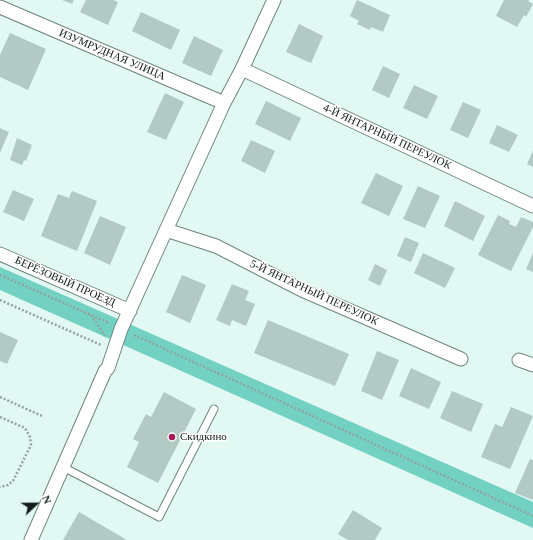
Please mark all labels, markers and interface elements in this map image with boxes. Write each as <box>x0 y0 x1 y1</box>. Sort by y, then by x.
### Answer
street label: ИЗУМРУДНАЯ УЛИЦА <box>57 27 167 83</box>
street label: 4-Й ЯНТАРНЫЙ ПЕРЕУЛОК <box>321 101 453 173</box>
street label: БЕРЁЗОВЫЙ ПРОЕЗД <box>13 254 117 310</box>
street label: 5-Й ЯНТАРНЫЙ ПЕРЕУЛОК <box>248 257 380 329</box>
place label: Скидкино <box>180 430 227 444</box>
marker: Скидкино <box>167 432 177 442</box>
north arrow <box>16 484 56 524</box>
text: N <box>40 494 54 505</box>

